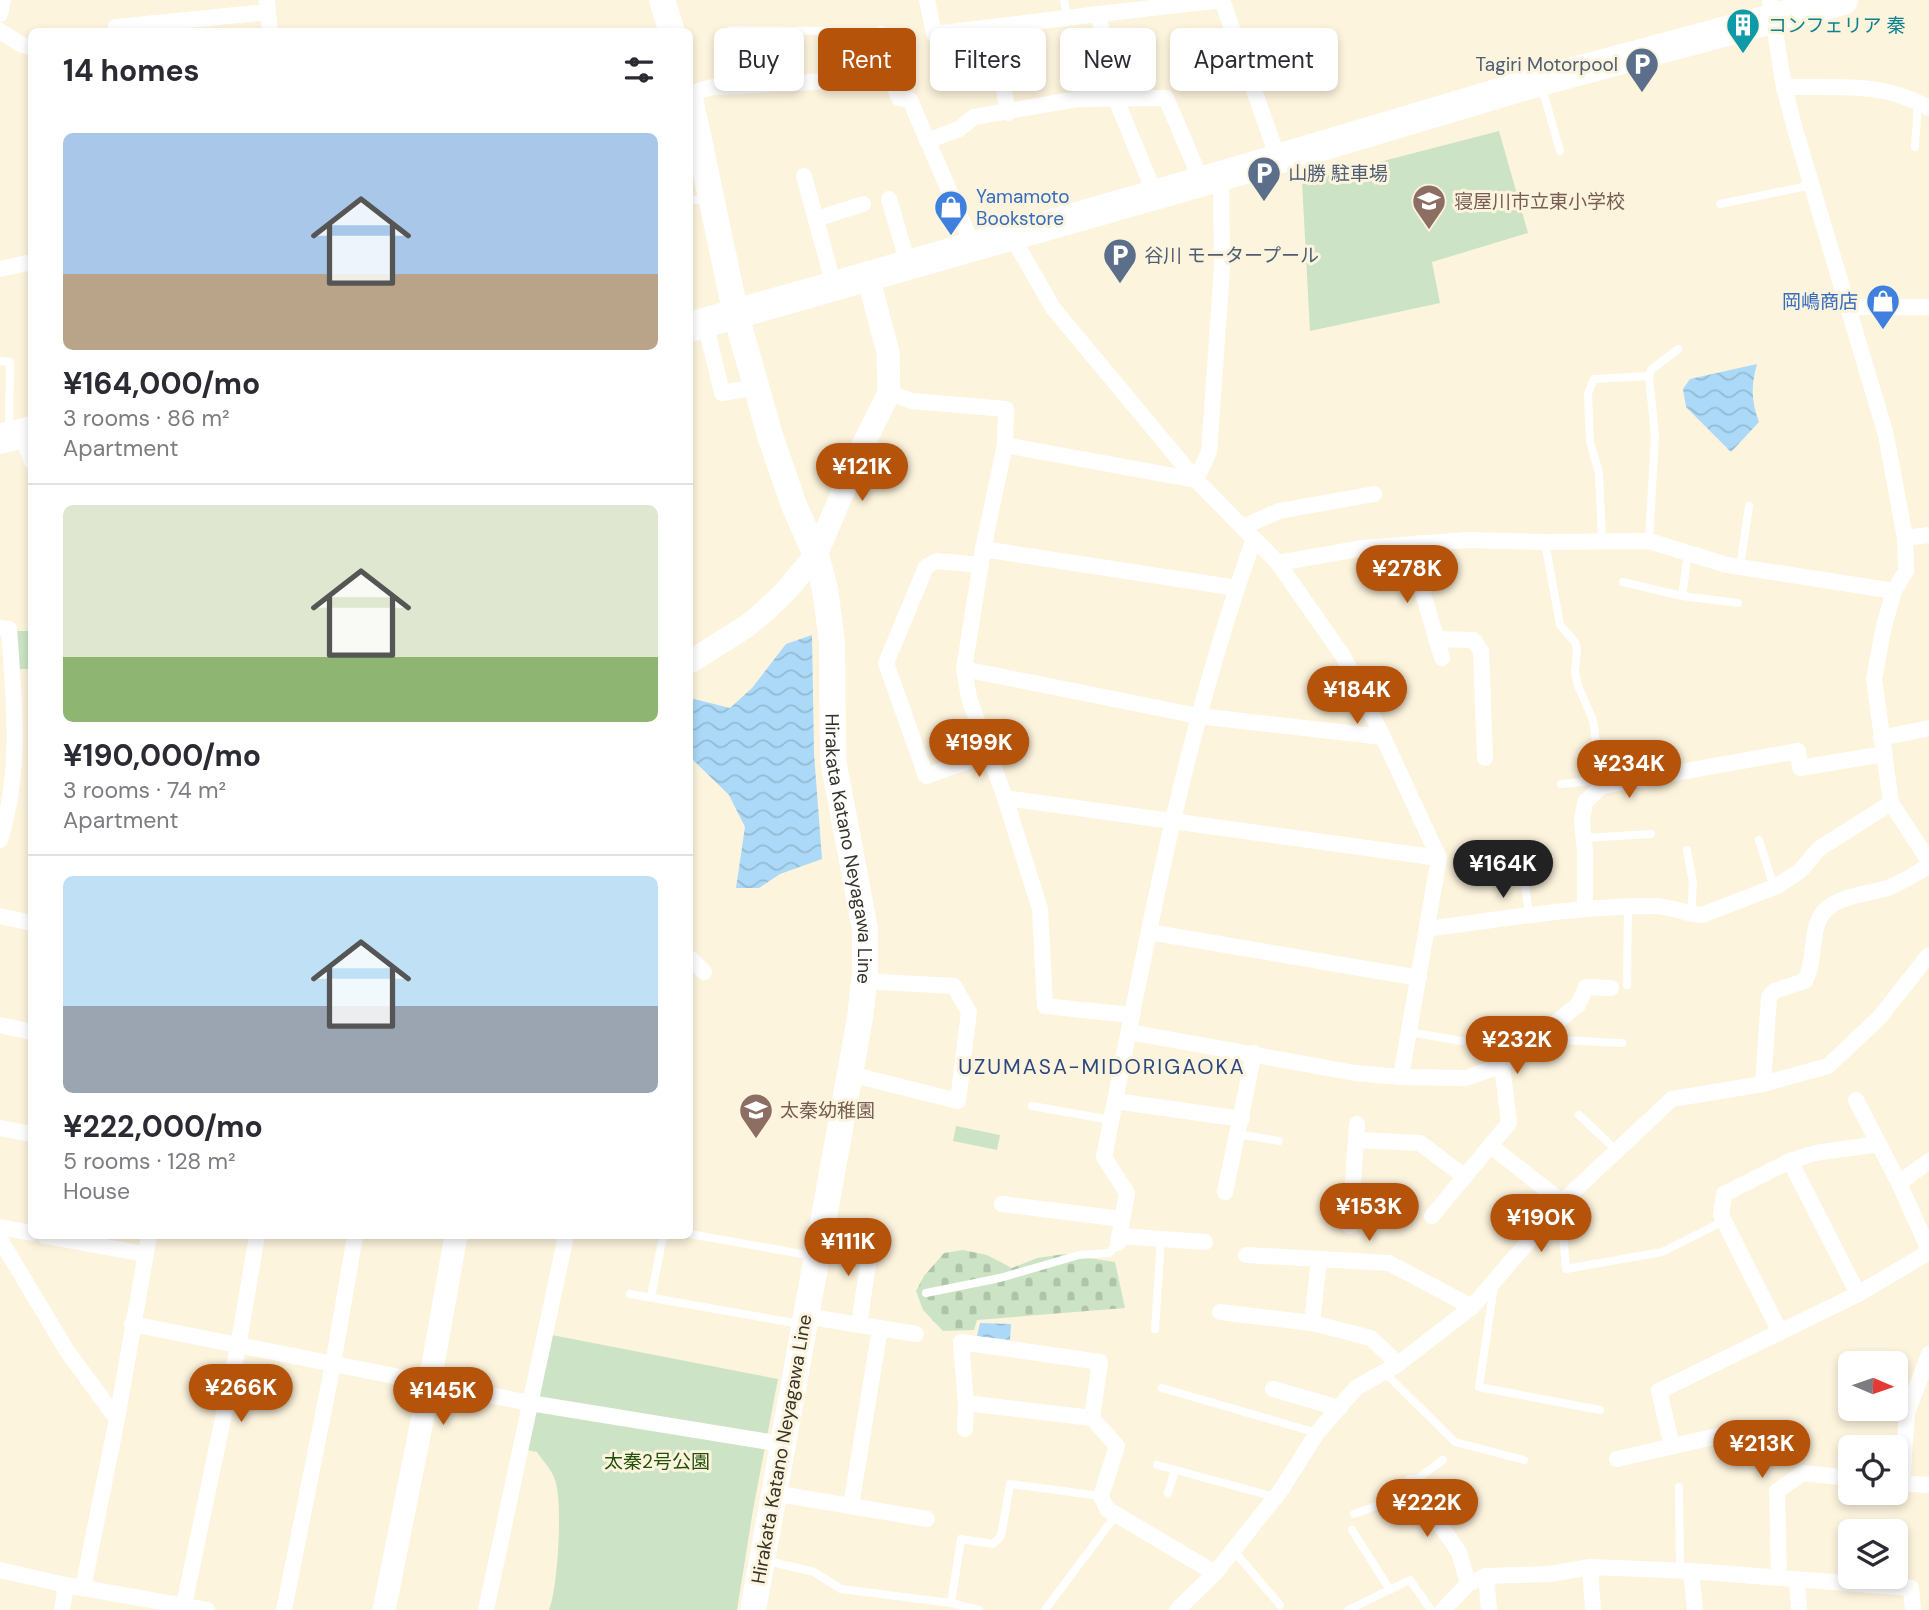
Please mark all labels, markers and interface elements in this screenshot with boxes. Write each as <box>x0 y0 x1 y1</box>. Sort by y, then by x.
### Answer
building icon: コンフェリア 秦 <box>1724 6 1762 55</box>
place label: コンフェリア 秦 <box>1768 13 1906 38</box>
chip: Buy <box>714 28 804 91</box>
chip: Rent <box>818 28 916 91</box>
chip: Filters <box>930 28 1046 91</box>
chip: New <box>1060 28 1156 91</box>
chip: Apartment <box>1170 28 1338 91</box>
parking icon: Tagiri Motorpool <box>1623 45 1661 94</box>
text: 14 homes <box>63 51 200 90</box>
icon: filters <box>620 51 658 89</box>
place label: Tagiri Motorpool <box>1476 52 1618 77</box>
parking icon: 山勝 駐車場 <box>1245 154 1283 203</box>
place label: 山勝 駐車場 <box>1288 161 1388 186</box>
icon: home <box>298 178 424 304</box>
school or university icon: 寝屋川市立東小学校 <box>1410 182 1448 231</box>
place label: Yamamoto Bookstore <box>976 184 1070 231</box>
shop icon: Yamamoto Bookstore <box>932 188 970 237</box>
place label: 寝屋川市立東小学校 <box>1454 189 1625 214</box>
parking icon: 谷川 モータープール <box>1101 236 1139 285</box>
place label: 谷川 モータープール <box>1144 243 1319 268</box>
shop icon: 岡嶋商店 <box>1864 282 1902 331</box>
place label: 岡嶋商店 <box>1782 289 1858 314</box>
text: ¥164,000/mo <box>63 364 260 403</box>
text: 3 rooms · 86 m² <box>63 403 230 433</box>
text: Apartment <box>63 433 178 463</box>
pin: ¥121K <box>813 444 911 503</box>
text: ¥121K <box>832 451 892 481</box>
pin: ¥278K <box>1358 546 1456 605</box>
icon: home <box>298 550 424 676</box>
text: ¥278K <box>1372 553 1442 583</box>
pin: ¥184K <box>1308 666 1406 726</box>
text: ¥184K <box>1323 674 1391 704</box>
street label: Hirakata Katano Neyagawa Line <box>820 713 878 985</box>
pin: ¥199K <box>930 720 1028 779</box>
text: ¥199K <box>945 727 1013 757</box>
text: ¥190,000/mo <box>63 736 261 775</box>
pin: ¥234K <box>1580 740 1678 800</box>
text: ¥234K <box>1593 748 1665 778</box>
text: 3 rooms · 74 m² <box>63 775 226 805</box>
text: Apartment <box>63 805 178 835</box>
pin: ¥164K <box>1454 841 1552 900</box>
text: ¥164K <box>1469 848 1537 878</box>
icon: home <box>298 921 424 1047</box>
pin: ¥232K <box>1468 1016 1566 1076</box>
text: ¥232K <box>1482 1024 1552 1054</box>
district label: UZUMASA-MIDORIGAOKA <box>958 1053 1246 1081</box>
school or university icon: 太秦幼稚園 <box>737 1091 775 1140</box>
place label: 太秦幼稚園 <box>780 1098 875 1123</box>
text: ¥222,000/mo <box>63 1107 263 1146</box>
text: 5 rooms · 128 m² <box>63 1146 236 1176</box>
text: House <box>63 1176 130 1206</box>
pin: ¥153K <box>1320 1184 1418 1243</box>
text: ¥153K <box>1336 1191 1402 1221</box>
pin: ¥190K <box>1492 1194 1590 1254</box>
text: ¥190K <box>1506 1202 1576 1232</box>
pin: ¥111K <box>799 1218 897 1278</box>
text: ¥111K <box>820 1226 876 1256</box>
street label: Hirakata Katano Neyagawa Line <box>745 1312 818 1586</box>
north arrow <box>1838 1351 1908 1421</box>
map controls <box>1838 1351 1908 1589</box>
pin: ¥266K <box>192 1364 290 1424</box>
pin: ¥145K <box>394 1368 492 1427</box>
text: ¥266K <box>205 1372 277 1402</box>
text: ¥145K <box>409 1375 477 1405</box>
pin: ¥213K <box>1713 1420 1811 1480</box>
text: ¥213K <box>1729 1428 1795 1458</box>
button: locate <box>1838 1435 1908 1505</box>
park label: 太秦2号公園 <box>604 1449 710 1474</box>
pin: ¥222K <box>1378 1480 1476 1539</box>
text: ¥222K <box>1392 1487 1462 1517</box>
button: layers <box>1838 1519 1908 1589</box>

